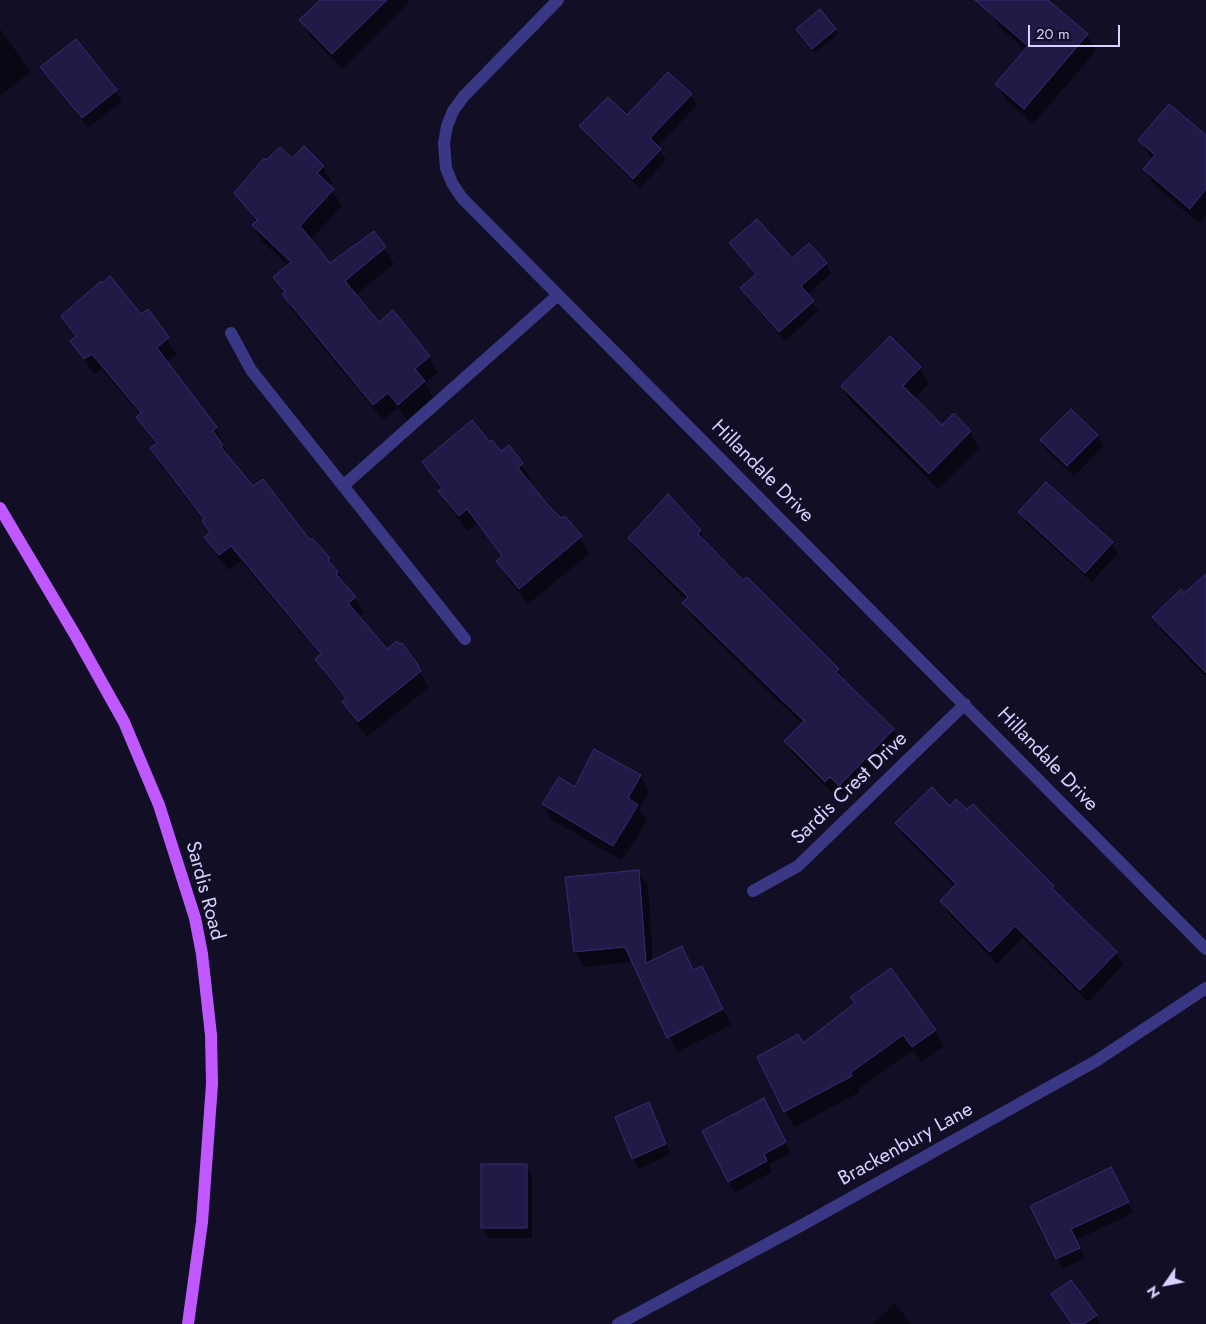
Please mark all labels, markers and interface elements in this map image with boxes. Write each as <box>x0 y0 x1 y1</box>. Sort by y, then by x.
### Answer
scale bar <box>1031 15 1124 47</box>
text: 20 m <box>1036 23 1070 45</box>
street label: Hillandale Drive <box>706 416 818 528</box>
street label: Hillandale Drive <box>991 703 1103 817</box>
street label: Sardis Crest Drive <box>787 728 913 850</box>
street label: Sardis Road <box>179 839 229 943</box>
street label: Brackenbury Lane <box>835 1098 977 1192</box>
north arrow <box>1141 1259 1191 1309</box>
text: N <box>1142 1282 1165 1302</box>

